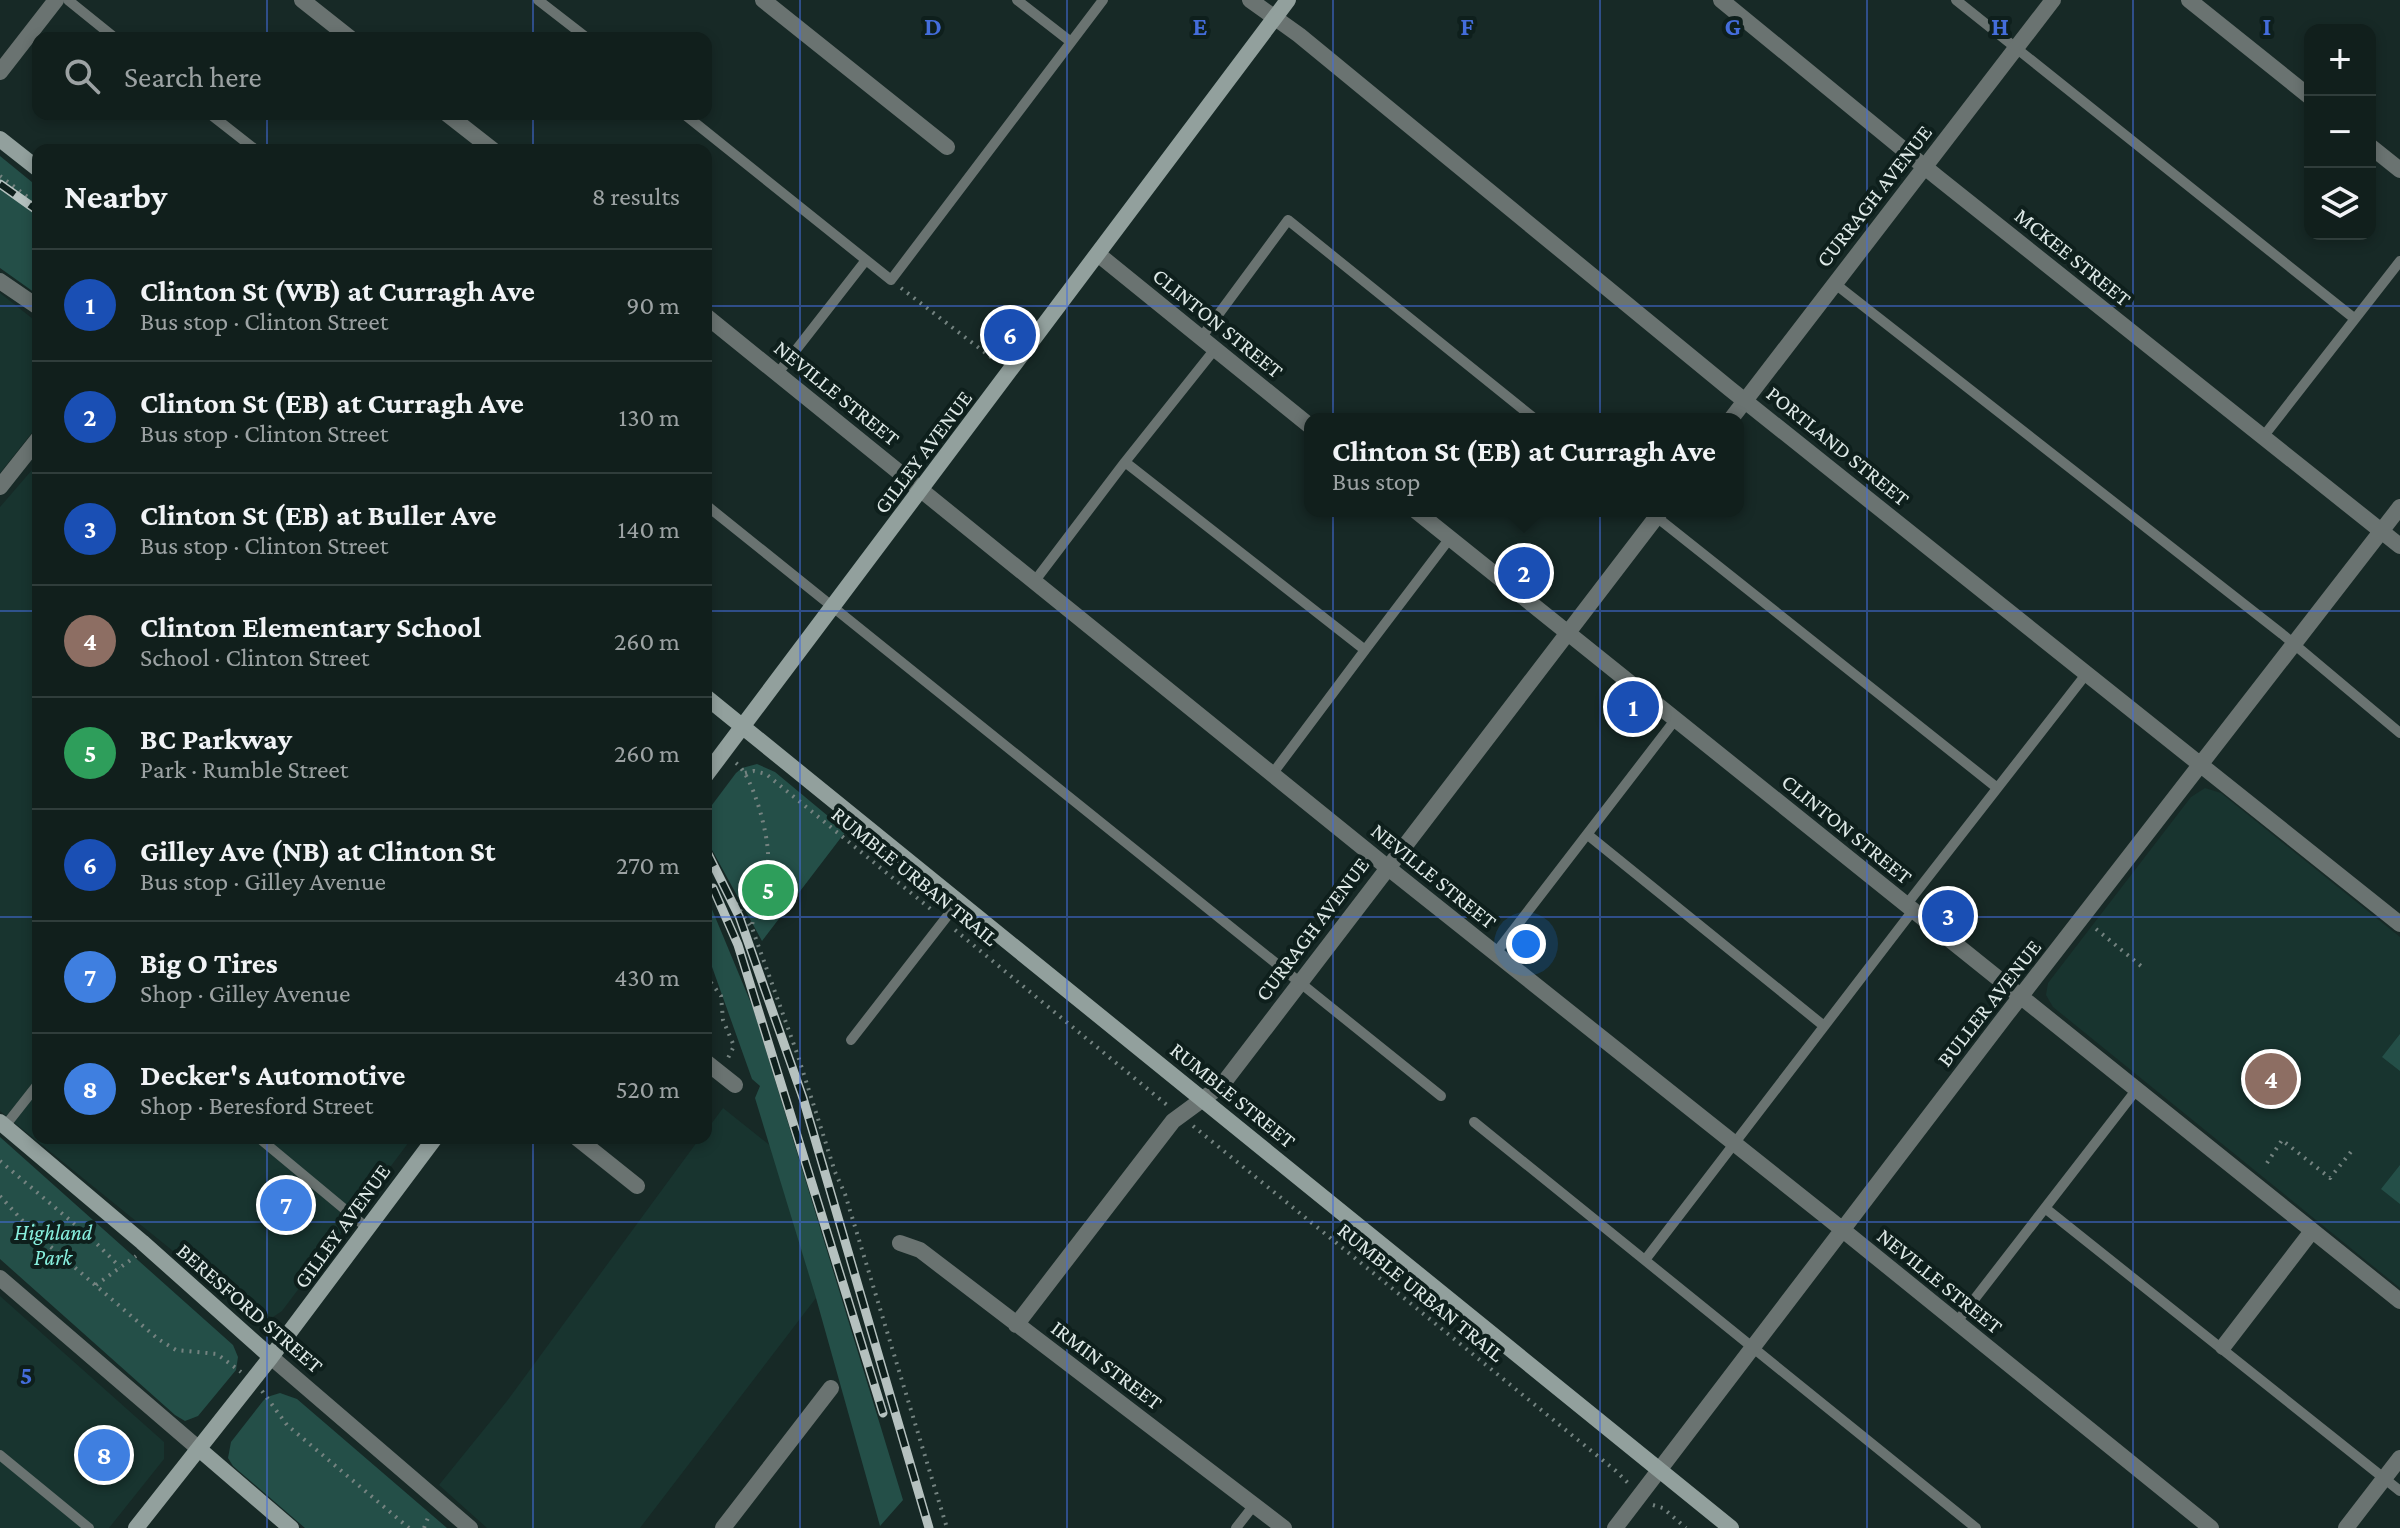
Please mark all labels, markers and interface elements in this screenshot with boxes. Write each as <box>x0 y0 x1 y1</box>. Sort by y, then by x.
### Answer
text: D <box>924 12 942 41</box>
text: E <box>1193 12 1208 41</box>
text: F <box>1460 12 1474 41</box>
text: G <box>1725 12 1741 41</box>
text: H <box>1991 12 2009 41</box>
text: I <box>2263 12 2271 41</box>
map controls <box>2304 24 2376 240</box>
button: + <box>2304 24 2376 96</box>
search box <box>32 32 712 120</box>
icon: search <box>60 54 104 98</box>
text: Search here <box>124 60 262 93</box>
button: − <box>2304 96 2376 168</box>
street label: CURRAGH AVENUE <box>1811 120 1937 272</box>
button: layers <box>2304 168 2376 240</box>
text: Nearby <box>64 178 167 215</box>
text: 8 results <box>592 182 680 211</box>
street label: MCKEE STREET <box>2010 203 2136 311</box>
street label: CLINTON STREET <box>1148 263 1288 383</box>
text: Clinton St (WB) at Curragh Ave <box>140 274 535 307</box>
text: 1 <box>85 291 95 320</box>
text: 90 m <box>626 291 680 320</box>
pin: 6 <box>984 305 1036 365</box>
text: Bus stop · Clinton Street <box>140 307 388 336</box>
street label: NEVILLE STREET <box>769 335 905 451</box>
street label: PORTLAND STREET <box>1762 381 1914 511</box>
text: Clinton St (EB) at Curragh Ave <box>140 386 524 419</box>
street label: GILLEY AVENUE <box>869 386 977 518</box>
text: 2 <box>83 403 97 432</box>
text: 130 m <box>619 403 680 432</box>
popup <box>1304 413 1744 517</box>
text: Bus stop · Clinton Street <box>140 419 388 448</box>
text: Clinton St (EB) at Curragh Ave <box>1332 434 1716 467</box>
text: Bus stop <box>1332 467 1420 496</box>
text: Clinton St (EB) at Buller Ave <box>140 498 496 531</box>
text: 3 <box>84 515 96 544</box>
text: 140 m <box>618 515 680 544</box>
text: Bus stop · Clinton Street <box>140 531 388 560</box>
pin: 2 <box>1498 543 1550 603</box>
text: Clinton Elementary School <box>140 610 482 643</box>
text: 4 <box>83 627 97 656</box>
text: 260 m <box>614 627 680 656</box>
text: School · Clinton Street <box>140 643 369 672</box>
pin: 1 <box>1607 677 1659 737</box>
text: BC Parkway <box>140 722 292 755</box>
text: 5 <box>84 739 96 768</box>
text: 260 m <box>614 739 680 768</box>
text: Park · Rumble Street <box>140 755 348 784</box>
street label: CLINTON STREET <box>1777 769 1917 889</box>
street label: RUMBLE URBAN TRAIL <box>827 801 1003 951</box>
street label: NEVILLE STREET <box>1366 818 1502 934</box>
text: Gilley Ave (NB) at Clinton St <box>140 834 496 867</box>
text: 6 <box>83 851 97 880</box>
text: 270 m <box>616 851 680 880</box>
street label: CURRAGH AVENUE <box>1250 852 1374 1006</box>
pin: 5 <box>742 860 794 920</box>
text: Bus stop · Gilley Avenue <box>140 867 386 896</box>
pin: 3 <box>1922 886 1974 946</box>
your location <box>1506 924 1546 964</box>
street label: BULLER AVENUE <box>1932 935 2046 1071</box>
text: Big O Tires <box>140 946 278 979</box>
text: 7 <box>84 963 96 992</box>
text: 430 m <box>614 963 680 992</box>
text: Shop · Gilley Avenue <box>140 979 350 1008</box>
street label: RUMBLE STREET <box>1165 1037 1301 1153</box>
pin: 4 <box>2245 1049 2297 1109</box>
text: Decker's Automotive <box>140 1058 405 1091</box>
text: 8 <box>82 1075 98 1104</box>
text: 520 m <box>616 1075 680 1104</box>
text: Shop · Beresford Street <box>140 1091 373 1120</box>
street label: GILLEY AVENUE <box>289 1159 395 1293</box>
pin: 7 <box>260 1175 312 1235</box>
street label: RUMBLE URBAN TRAIL <box>1333 1217 1509 1367</box>
park label: Highland Park <box>14 1220 93 1270</box>
street label: NEVILLE STREET <box>1872 1223 2008 1339</box>
street label: BERESFORD STREET <box>172 1238 328 1378</box>
street label: IRMIN STREET <box>1047 1315 1167 1415</box>
text: 5 <box>20 1361 32 1390</box>
pin: 8 <box>78 1425 130 1485</box>

